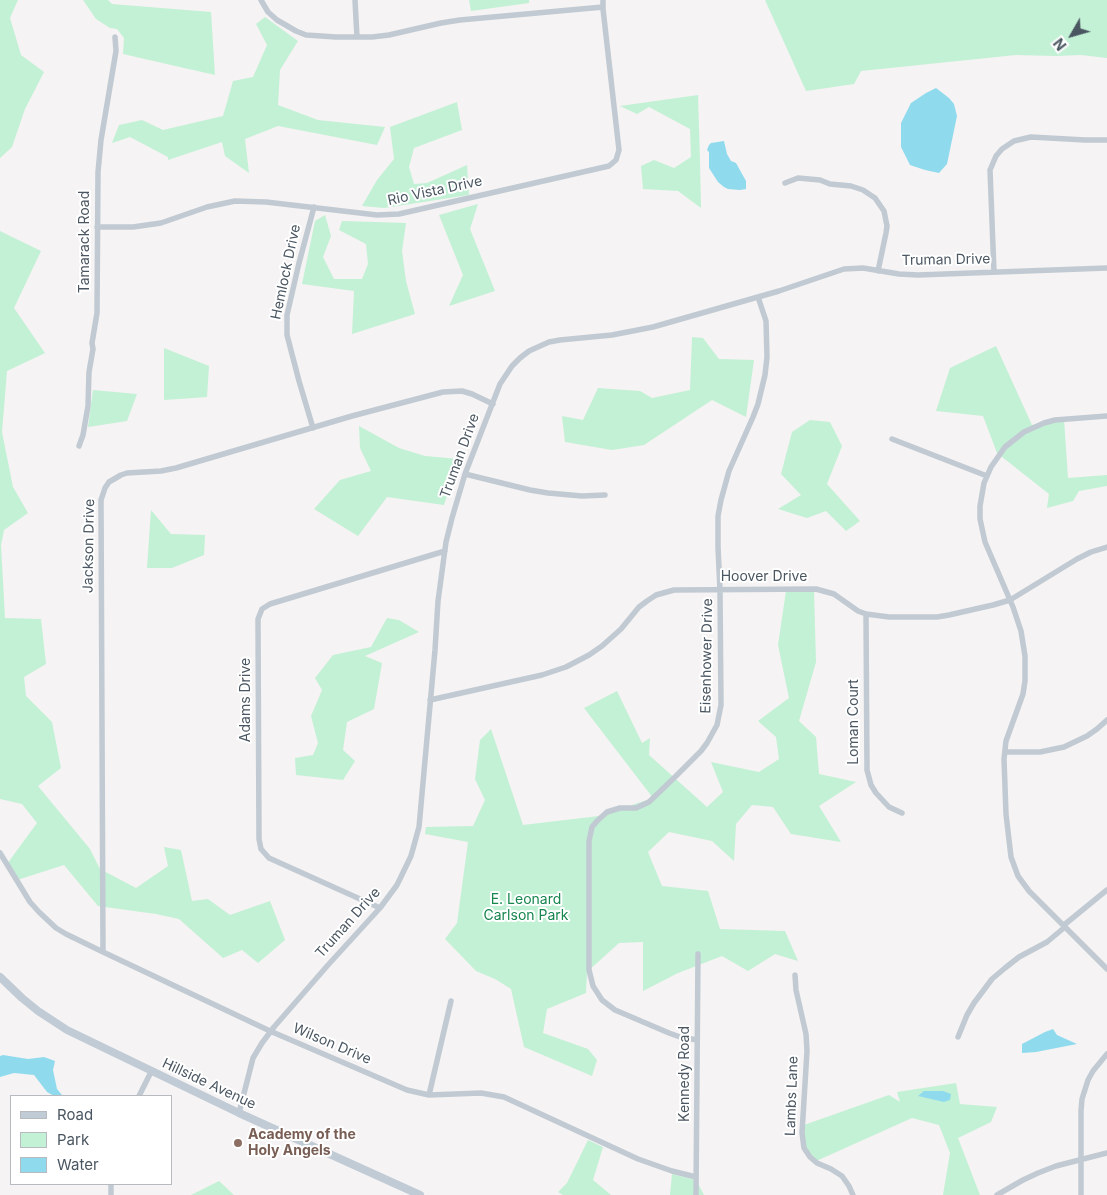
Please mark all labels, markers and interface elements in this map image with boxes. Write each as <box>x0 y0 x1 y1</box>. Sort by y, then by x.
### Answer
north arrow <box>1047 10 1097 60</box>
text: N <box>1050 35 1070 54</box>
street label: Rio Vista Drive <box>386 173 484 209</box>
street label: Tamarack Road <box>77 191 93 293</box>
street label: Hemlock Drive <box>268 223 304 321</box>
street label: Truman Drive <box>901 251 991 269</box>
street label: Truman Drive <box>437 411 483 501</box>
street label: Jackson Drive <box>80 499 98 593</box>
street label: Hoover Drive <box>721 569 807 585</box>
street label: Eisenhower Drive <box>698 598 716 714</box>
street label: Adams Drive <box>238 658 254 742</box>
street label: Loman Court <box>846 679 862 765</box>
street label: Truman Drive <box>312 884 384 962</box>
park label: E. Leonard Carlson Park <box>484 892 568 924</box>
street label: Wilson Drive <box>290 1020 374 1068</box>
street label: Kennedy Road <box>677 1026 693 1122</box>
street label: Hillside Avenue <box>160 1055 258 1113</box>
street label: Lambs Lane <box>782 1056 802 1136</box>
legend <box>10 1095 172 1185</box>
text: Road <box>57 1105 93 1124</box>
place label: Academy of the Holy Angels <box>248 1127 356 1160</box>
text: Park <box>57 1130 89 1149</box>
marker: Academy of the Holy Angels <box>232 1137 244 1149</box>
text: Water <box>57 1155 99 1174</box>

